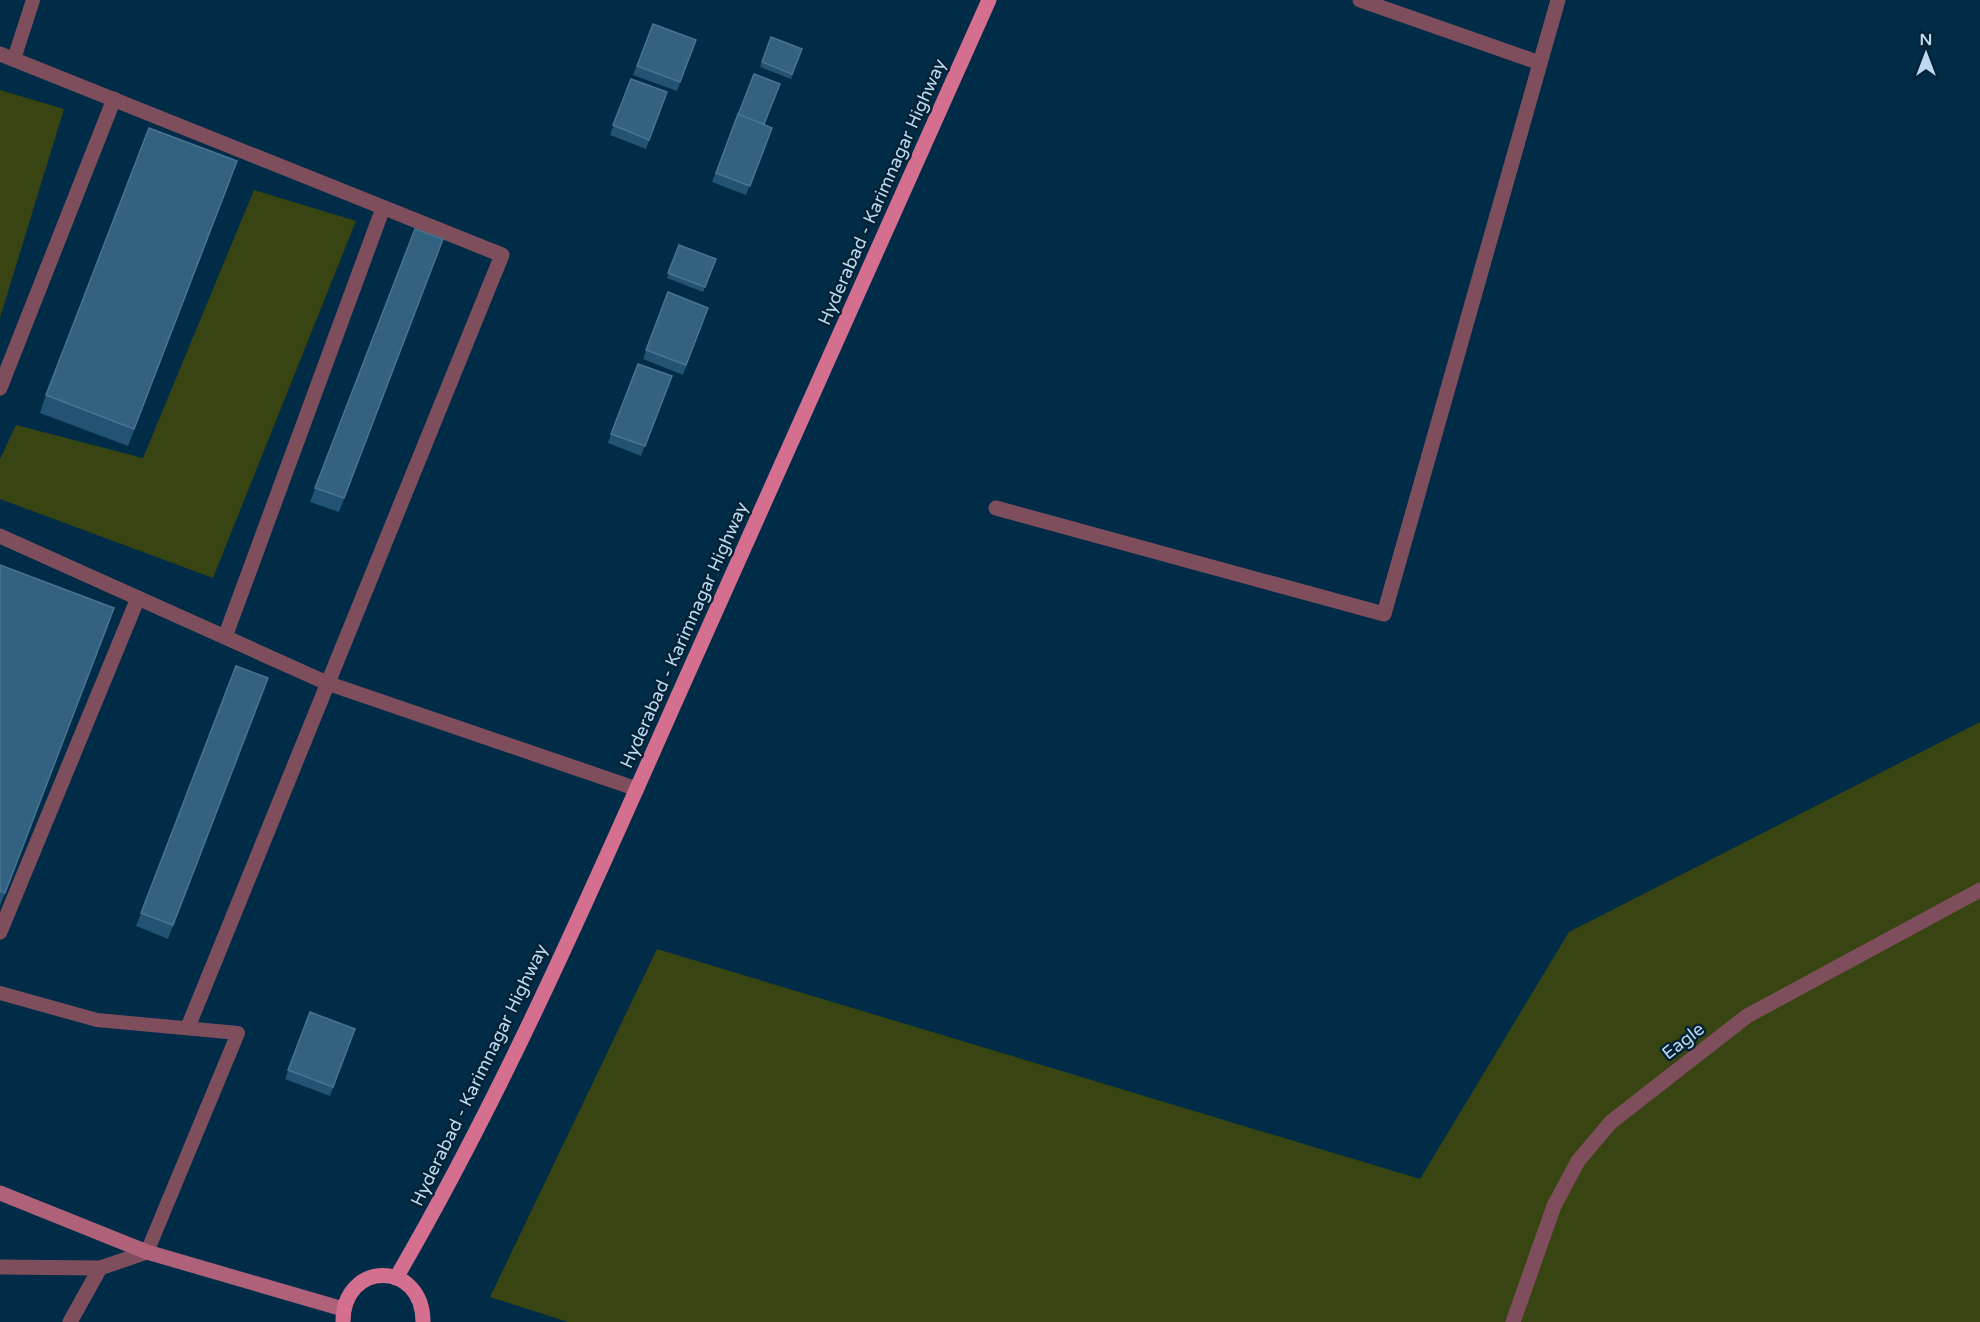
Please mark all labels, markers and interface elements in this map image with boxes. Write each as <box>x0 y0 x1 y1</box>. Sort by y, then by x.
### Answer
north arrow <box>1896 24 1956 84</box>
text: N <box>1920 30 1932 50</box>
street label: Hyderabad - Karimnagar Highway <box>813 55 951 329</box>
street label: Hyderabad - Karimnagar Highway <box>615 498 753 772</box>
street label: Hyderabad - Karimnagar Highway <box>406 940 552 1210</box>
street label: Eagle <box>1658 1018 1708 1064</box>

